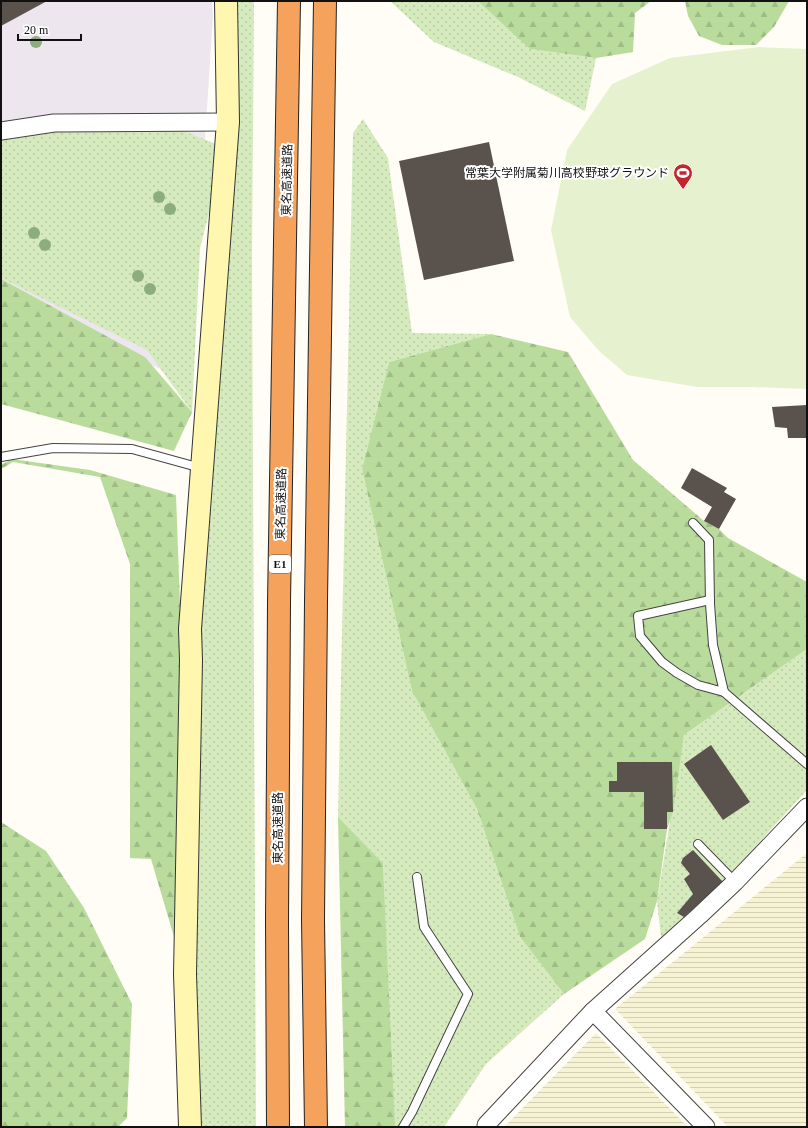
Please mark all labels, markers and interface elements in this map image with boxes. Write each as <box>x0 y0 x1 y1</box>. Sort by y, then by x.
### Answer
scale bar <box>18 16 81 42</box>
text: 20 m <box>24 23 49 37</box>
street label: 東名高速道路 <box>279 144 295 216</box>
sports icon: 常葉大学附属菊川高校野球グラウンド <box>672 162 694 190</box>
place label: 常葉大学附属菊川高校野球グラウンド <box>465 166 669 180</box>
street label: 東名高速道路 <box>273 468 289 540</box>
road number: E1 <box>269 555 291 573</box>
street label: 東名高速道路 <box>271 792 285 864</box>

